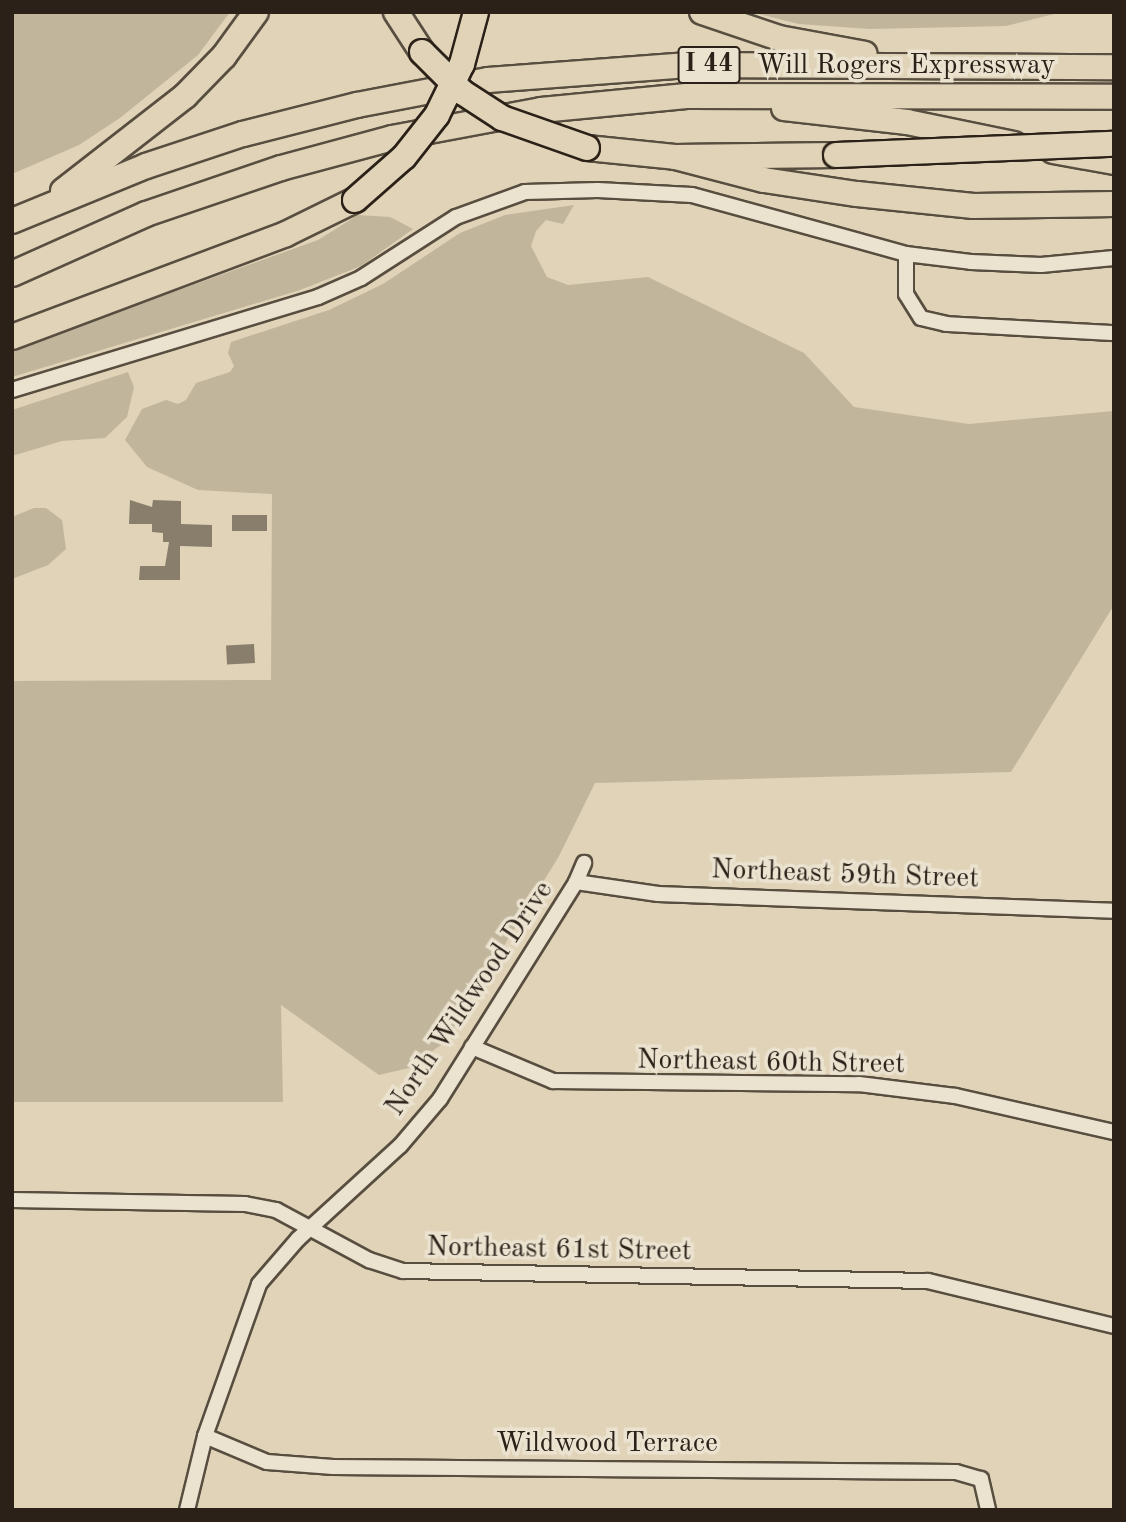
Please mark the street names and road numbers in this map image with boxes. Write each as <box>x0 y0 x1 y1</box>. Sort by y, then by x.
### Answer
road number: I 44 <box>678 43 740 88</box>
street label: Will Rogers Expressway <box>757 49 1055 83</box>
street label: Northeast 59th Street <box>710 854 980 896</box>
street label: North Wildwood Drive <box>379 875 561 1123</box>
street label: Northeast 60th Street <box>637 1044 905 1082</box>
street label: Northeast 61st Street <box>426 1231 692 1269</box>
street label: Wildwood Terrace <box>496 1427 718 1461</box>

